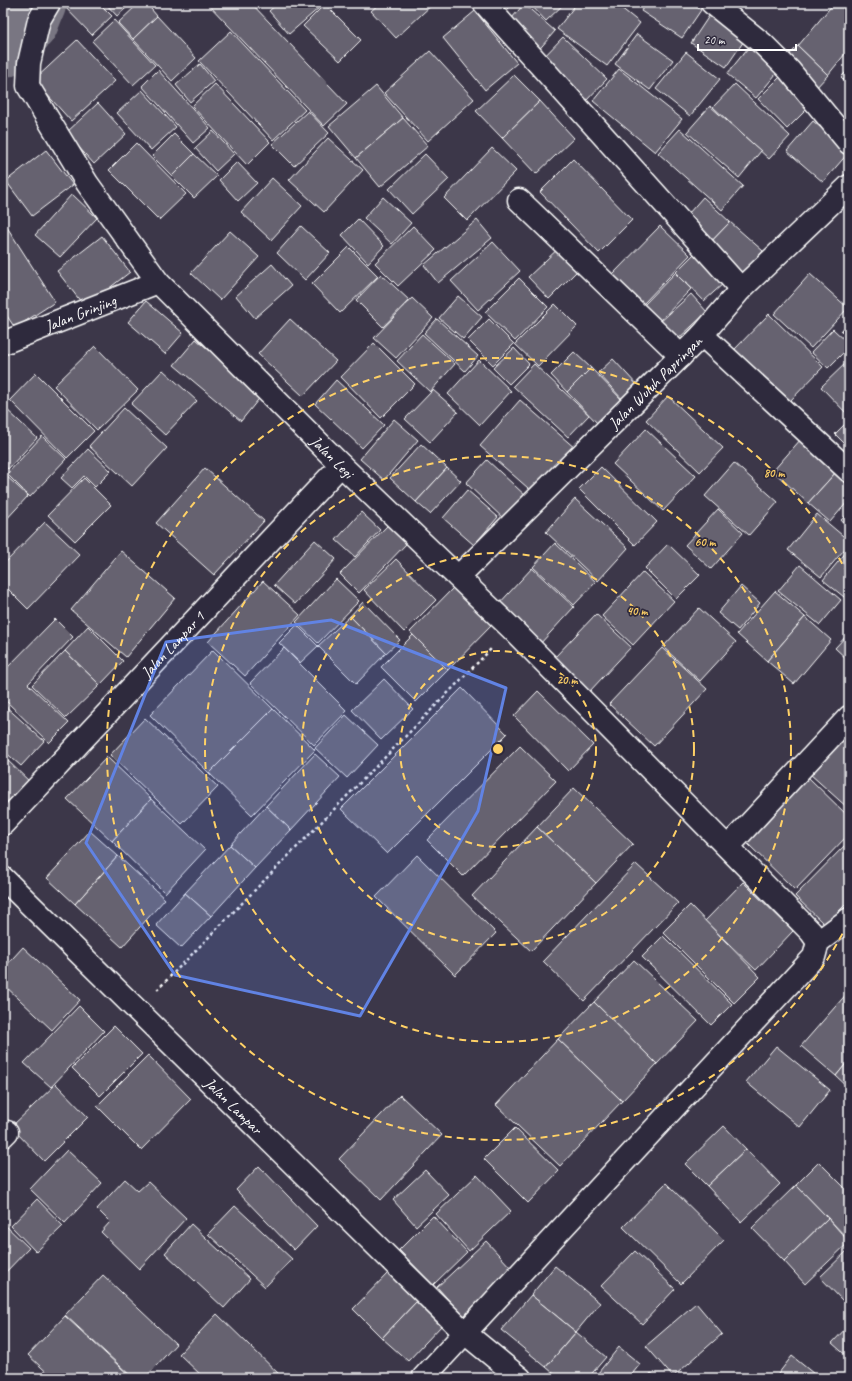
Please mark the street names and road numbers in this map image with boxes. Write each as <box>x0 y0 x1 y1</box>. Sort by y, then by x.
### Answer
street label: Jalan Grinjing <box>41 290 120 337</box>
street label: Jalan Wuluh Papringan <box>603 331 707 434</box>
street label: Jalan Legi <box>305 431 359 484</box>
street label: Jalan Lampar 1 <box>136 607 210 683</box>
street label: Jalan Lampar <box>199 1073 267 1140</box>

